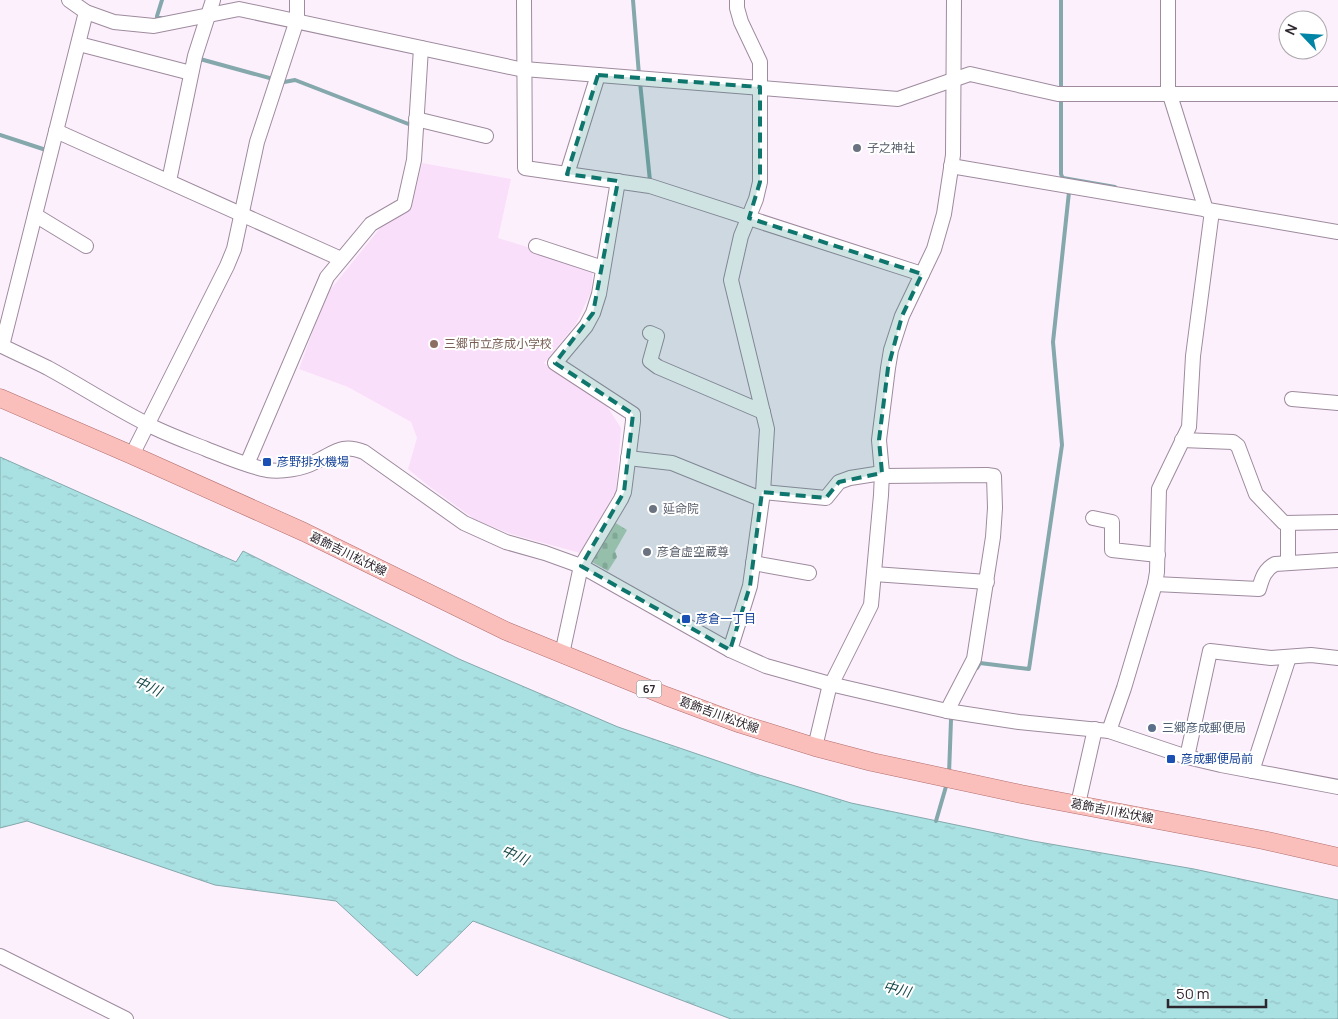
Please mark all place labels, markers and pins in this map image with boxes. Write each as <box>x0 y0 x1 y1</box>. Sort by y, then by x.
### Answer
place label: 子之神社 <box>867 139 915 156</box>
marker: 子之神社 <box>851 142 863 154</box>
place label: 三郷市立彦成小学校 <box>444 335 552 352</box>
marker: 三郷市立彦成小学校 <box>428 338 440 350</box>
place label: 彦野排水機場 <box>277 453 349 470</box>
marker: 彦野排水機場 <box>261 456 273 468</box>
place label: 延命院 <box>663 500 699 517</box>
marker: 延命院 <box>647 503 659 515</box>
place label: 彦倉虚空蔵尊 <box>657 543 729 560</box>
marker: 彦倉虚空蔵尊 <box>641 546 653 558</box>
place label: 彦倉一丁目 <box>696 610 756 627</box>
marker: 彦倉一丁目 <box>680 613 692 625</box>
place label: 三郷彦成郵便局 <box>1162 719 1246 736</box>
marker: 三郷彦成郵便局 <box>1146 722 1158 734</box>
place label: 彦成郵便局前 <box>1181 750 1253 767</box>
marker: 彦成郵便局前 <box>1165 753 1177 765</box>

